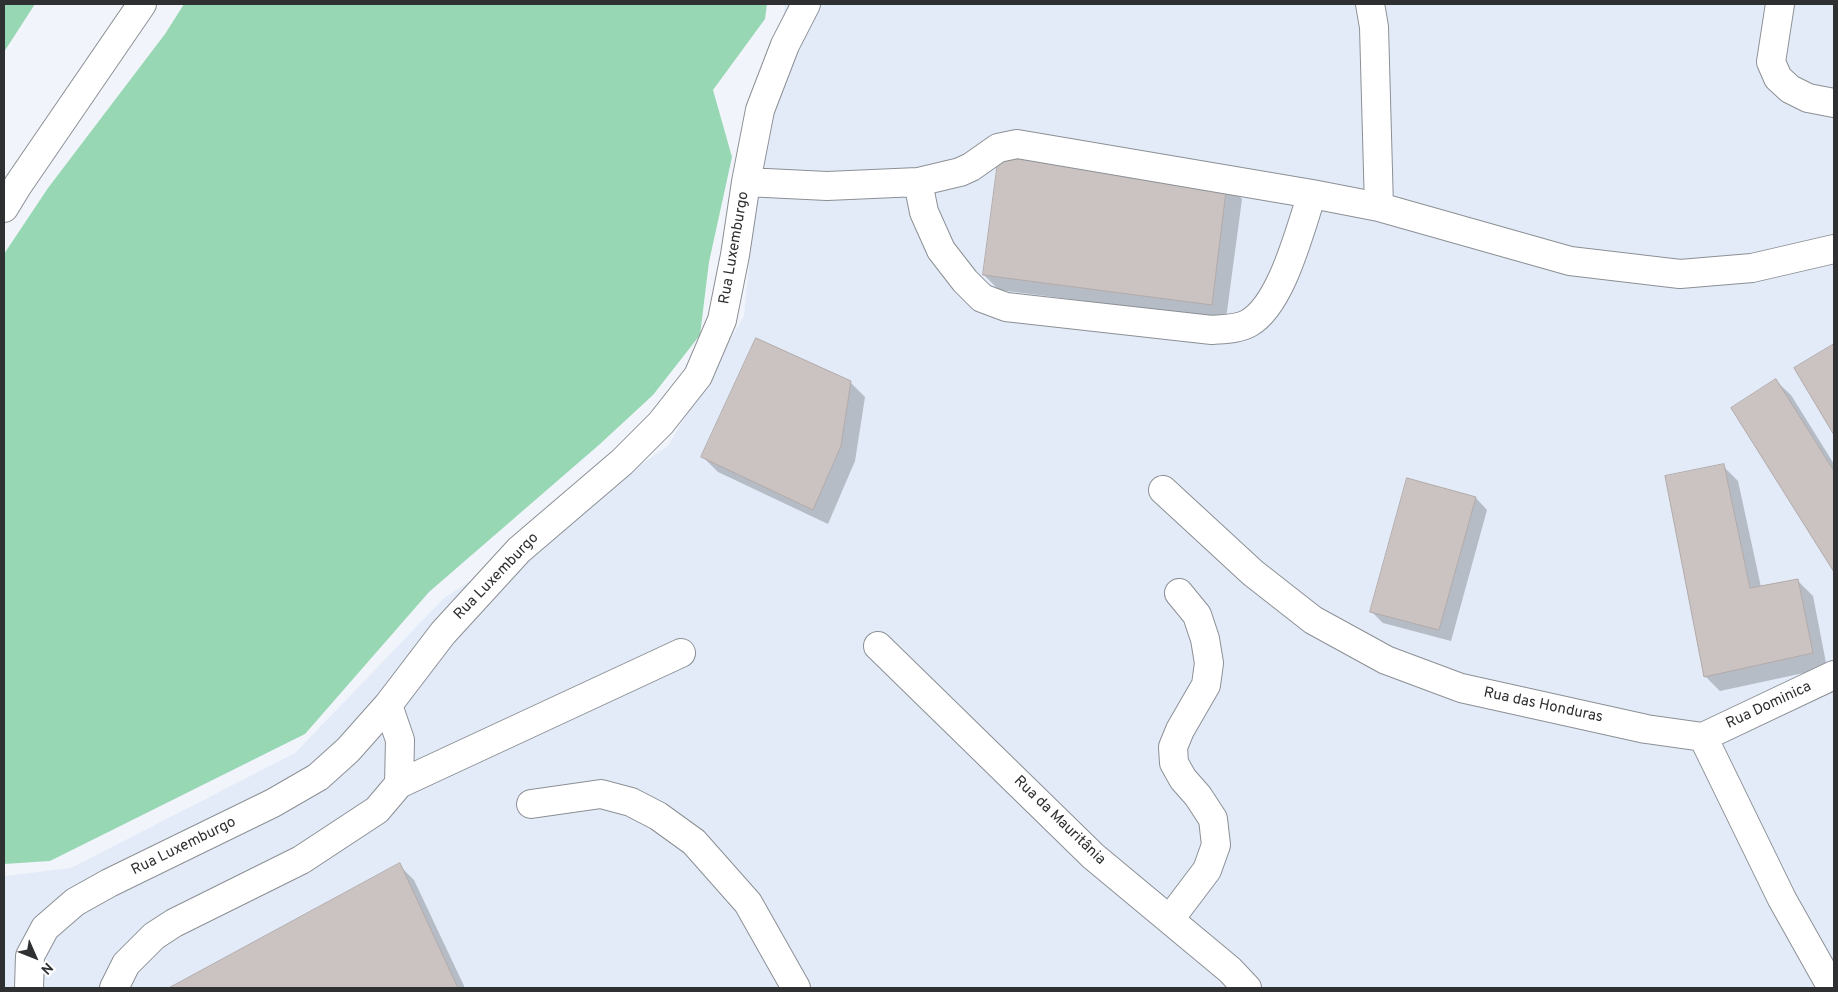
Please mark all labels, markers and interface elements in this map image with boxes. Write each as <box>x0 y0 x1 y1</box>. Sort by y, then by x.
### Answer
street label: Rua Luxemburgo <box>716 190 754 306</box>
street label: Rua Luxemburgo <box>451 530 543 624</box>
street label: Rua Dominica <box>1723 678 1815 734</box>
street label: Rua das Honduras <box>1482 685 1604 727</box>
street label: Rua da Mauritânia <box>1009 773 1109 869</box>
street label: Rua Luxemburgo <box>129 814 239 880</box>
north arrow <box>10 932 60 982</box>
text: N <box>37 958 56 977</box>

